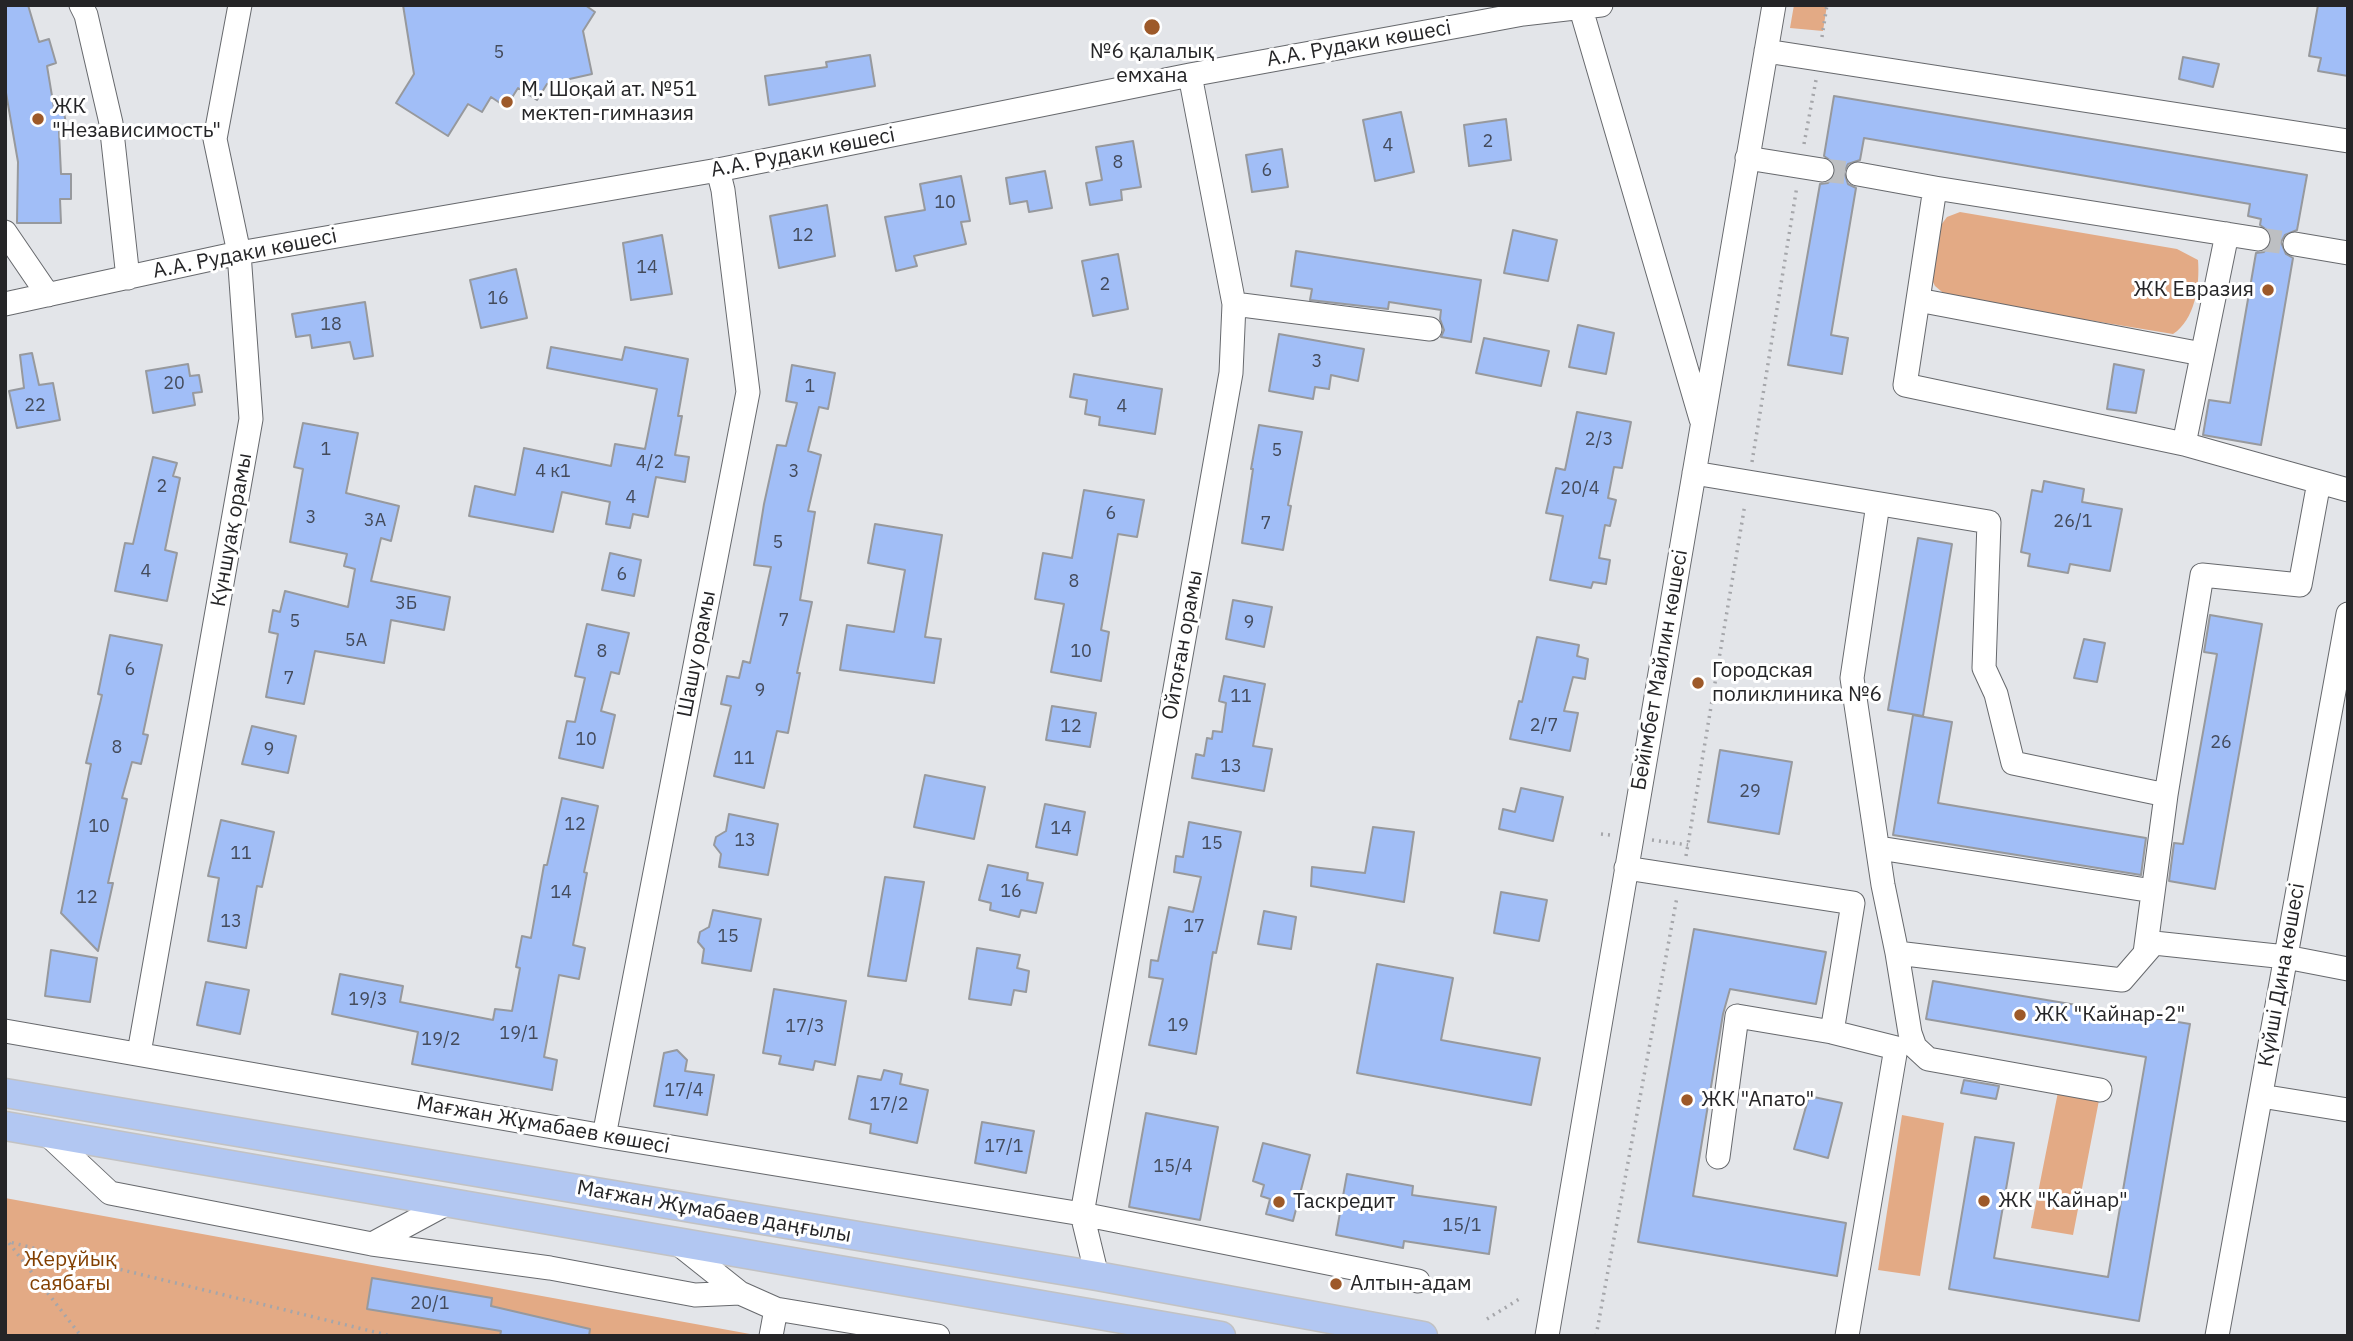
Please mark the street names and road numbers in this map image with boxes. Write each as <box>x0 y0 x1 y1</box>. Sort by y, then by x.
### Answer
street label: А.А. Рудаки көшесі <box>1265 15 1453 73</box>
street label: А.А. Рудаки көшесі <box>709 123 897 183</box>
street label: А.А. Рудаки көшесі <box>151 224 339 284</box>
street label: Күншуақ орамы <box>206 451 258 609</box>
street label: Бейімбет Майлин көшесі <box>1626 548 1694 792</box>
street label: Ойтоған орамы <box>1157 568 1209 722</box>
street label: Шашу орамы <box>672 589 722 719</box>
street label: Күйші Дина көшесі <box>2253 881 2311 1069</box>
street label: Мағжан Жұмабаев көшесі <box>414 1090 672 1160</box>
street label: Мағжан Жұмабаев даңғылы <box>575 1175 853 1249</box>

